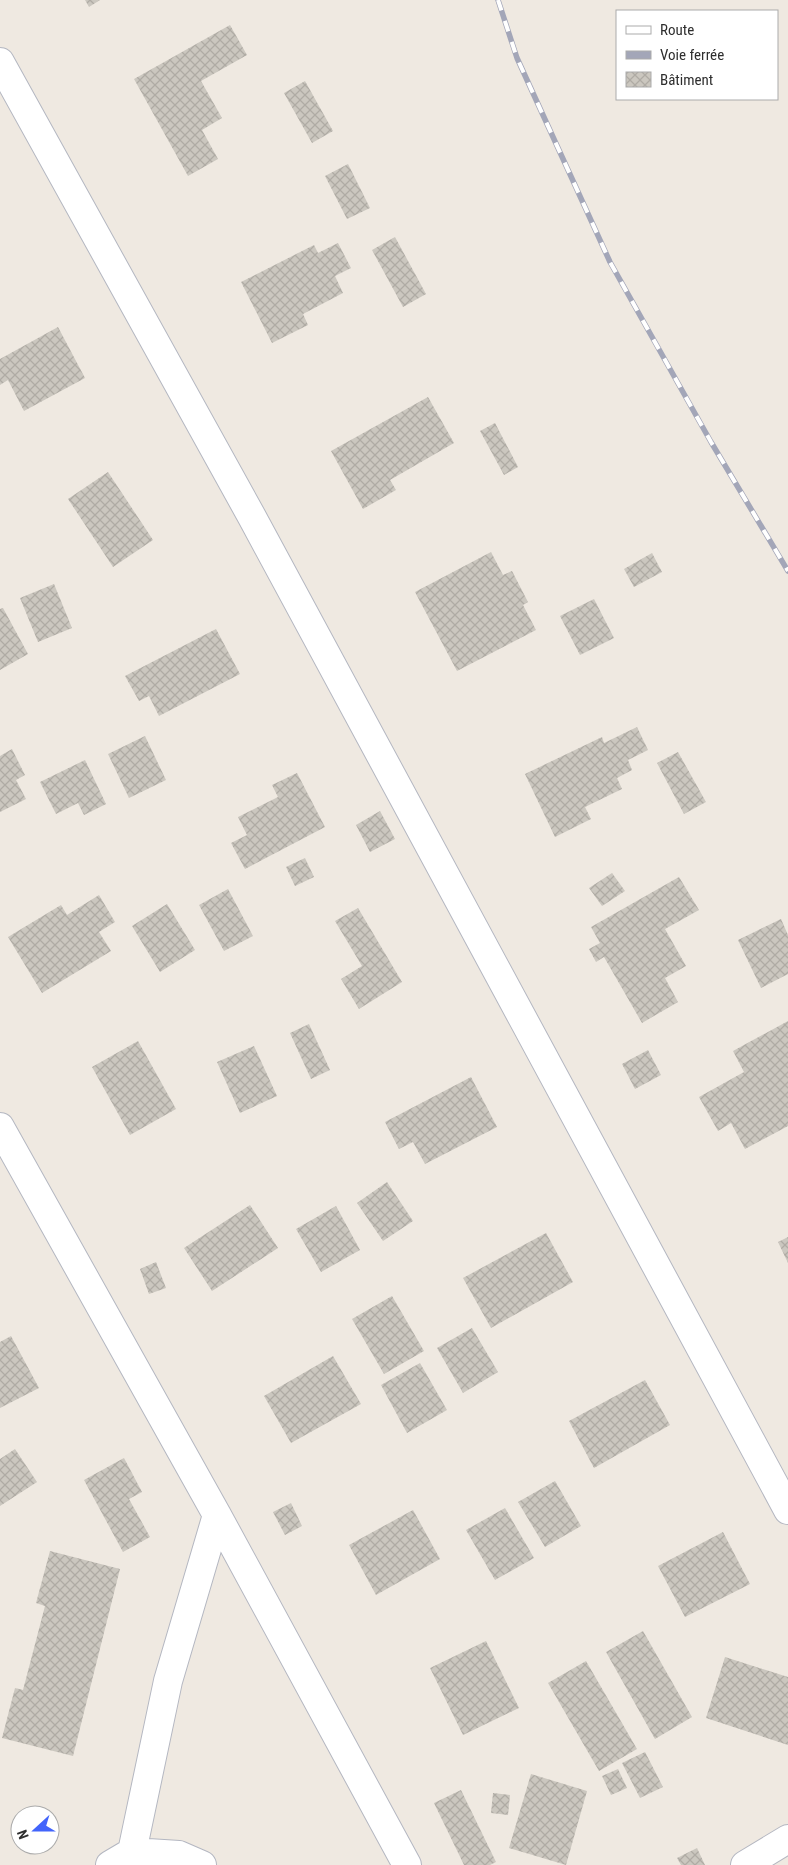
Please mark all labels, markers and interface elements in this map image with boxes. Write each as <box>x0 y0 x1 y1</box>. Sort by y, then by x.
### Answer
legend <box>616 10 778 100</box>
text: Route <box>660 21 694 39</box>
text: Voie ferrée <box>660 46 724 64</box>
text: Bâtiment <box>660 71 713 89</box>
north arrow <box>10 1805 60 1855</box>
text: N <box>14 1828 32 1842</box>

